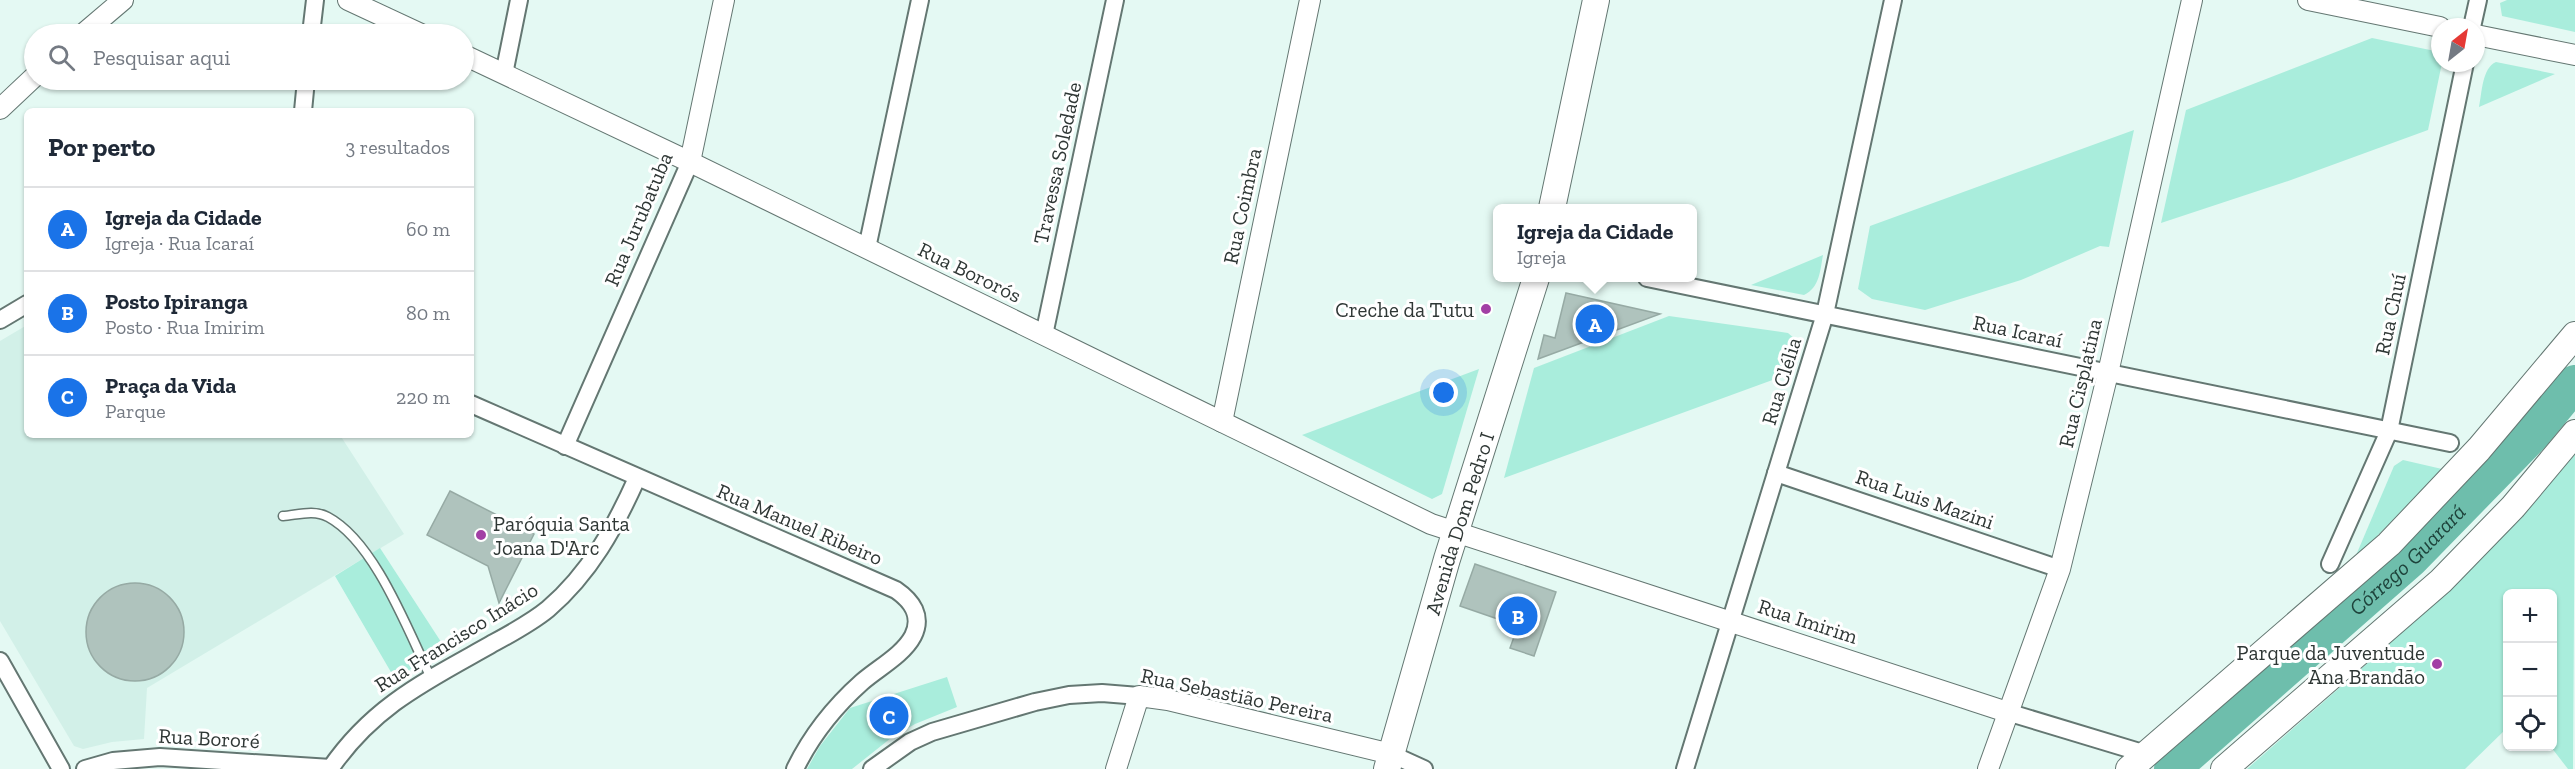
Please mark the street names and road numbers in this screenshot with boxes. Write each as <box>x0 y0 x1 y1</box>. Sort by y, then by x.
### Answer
street label: Travessa Soledade <box>1028 79 1086 246</box>
street label: Rua Coimbra <box>1217 146 1267 266</box>
street label: Rua Jurubatuba <box>599 148 677 290</box>
street label: Rua Bororós <box>914 236 1026 308</box>
street label: Rua Chuí <box>2369 271 2411 357</box>
street label: Rua Icaraí <box>1971 309 2065 353</box>
street label: Rua Cisplatina <box>2053 316 2107 450</box>
street label: Rua Clélia <box>1756 334 1806 428</box>
street label: Avenida Dom Pedro I <box>1419 429 1499 618</box>
street label: Rua Luis Mazini <box>1853 464 1998 534</box>
street label: Rua Manuel Ribeiro <box>713 478 887 570</box>
street label: Rua Francisco Inácio <box>370 577 542 697</box>
street label: Rua Imirim <box>1755 593 1861 649</box>
street label: Rua Sebastião Pereira <box>1139 662 1335 728</box>
street label: Rua Bororé <box>158 723 260 753</box>

